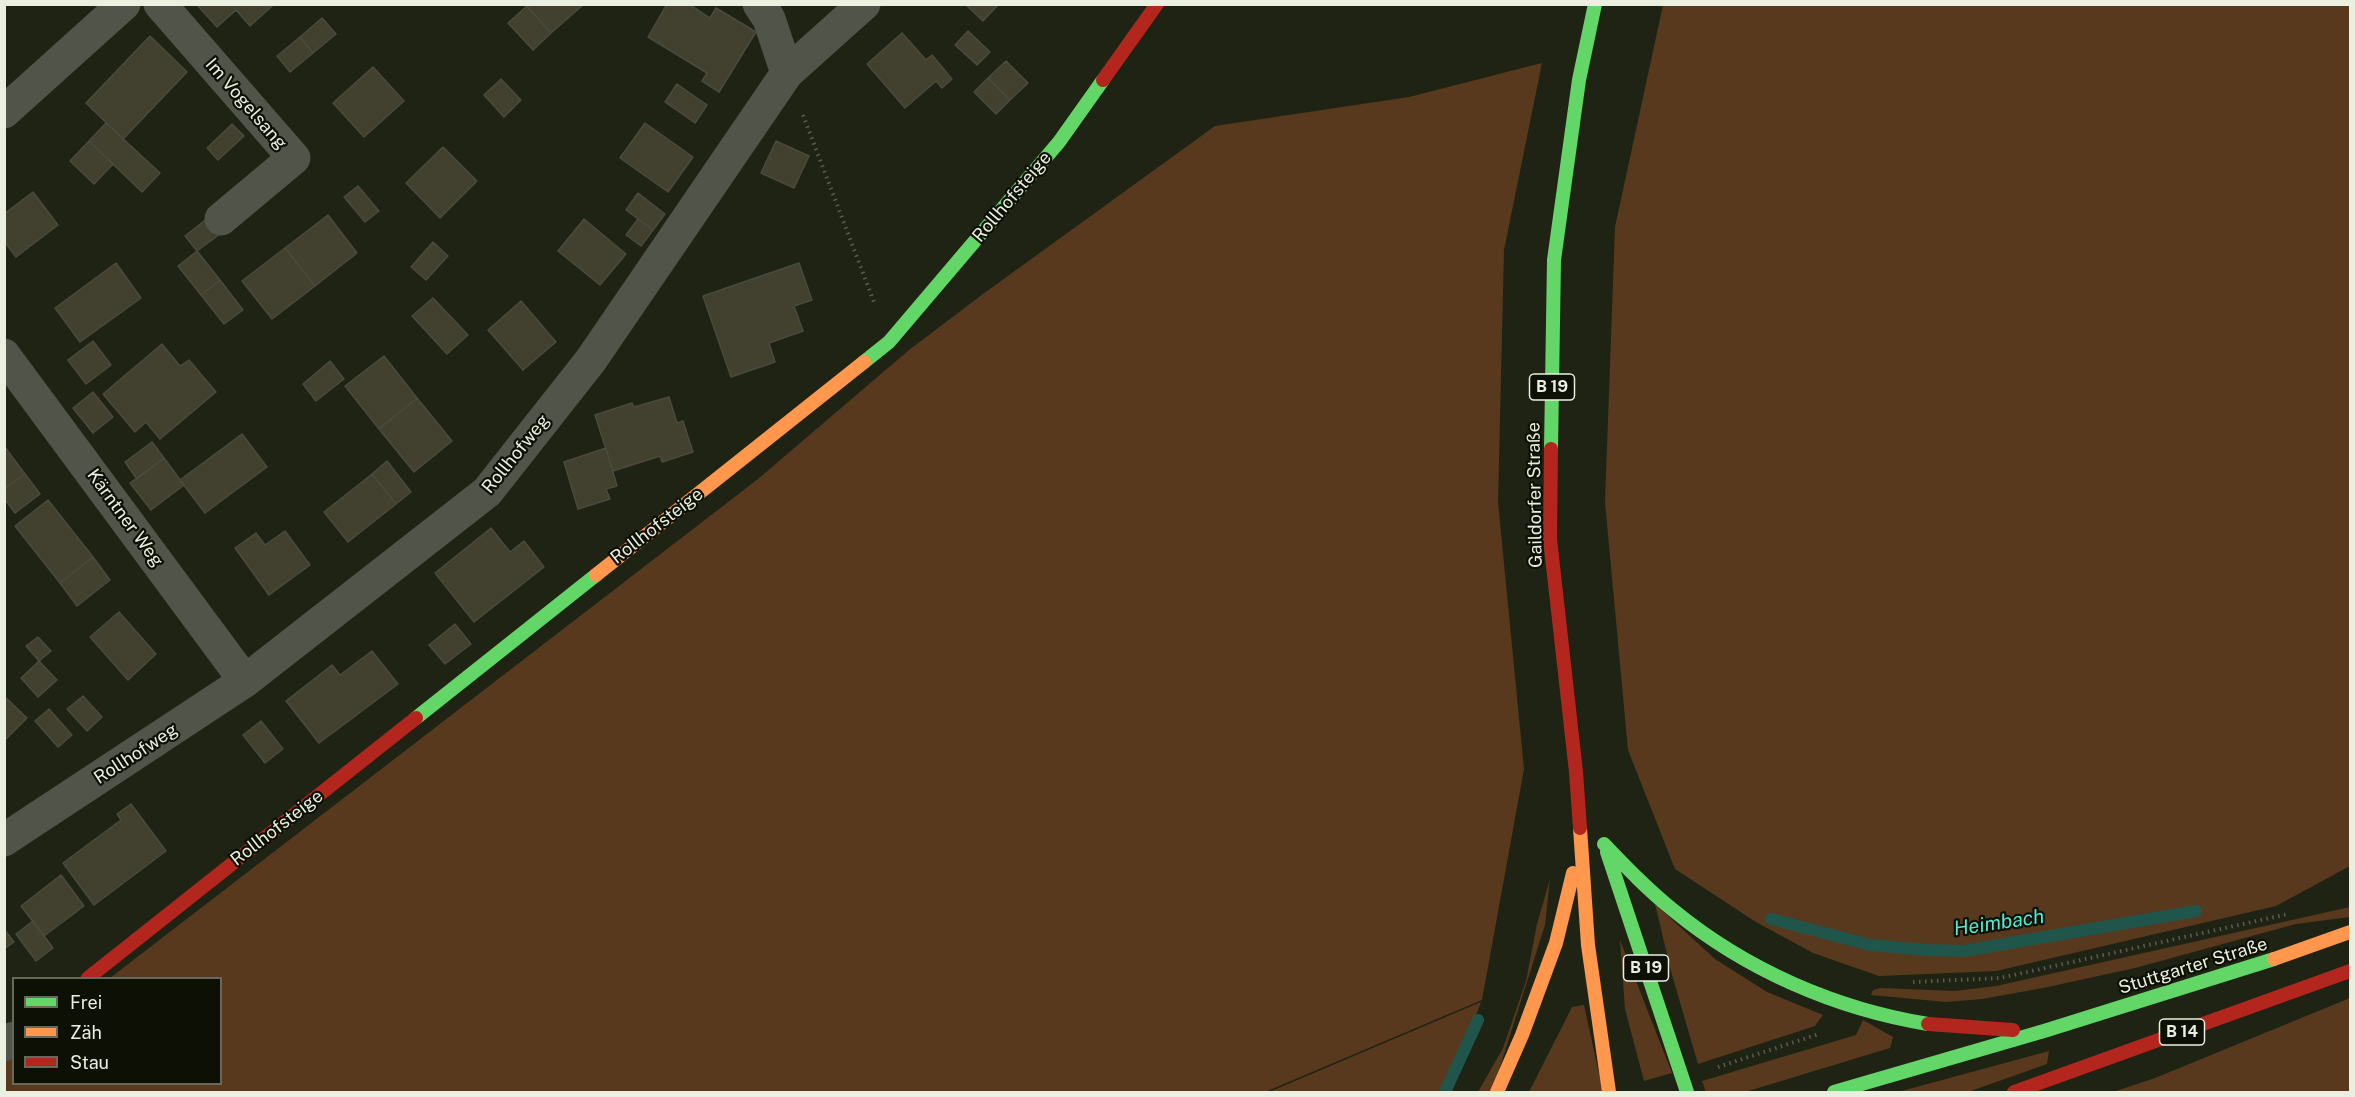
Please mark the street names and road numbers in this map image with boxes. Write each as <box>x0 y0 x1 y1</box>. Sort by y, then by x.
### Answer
street label: Im Vogelsang <box>201 54 291 154</box>
street label: Rollhofsteige <box>968 147 1056 247</box>
road number: B 19 <box>1530 374 1574 400</box>
street label: Rollhofweg <box>478 410 554 498</box>
street label: Gaildorfer Straße <box>1523 422 1547 568</box>
street label: Kärntner Weg <box>82 465 168 571</box>
street label: Rollhofsteige <box>607 483 707 569</box>
street label: Rollhofweg <box>90 719 182 789</box>
street label: Rollhofsteige <box>227 785 327 871</box>
street label: Stuttgarter Straße <box>2116 933 2270 999</box>
road number: B 19 <box>1624 955 1668 981</box>
road number: B 14 <box>2160 1019 2204 1045</box>

